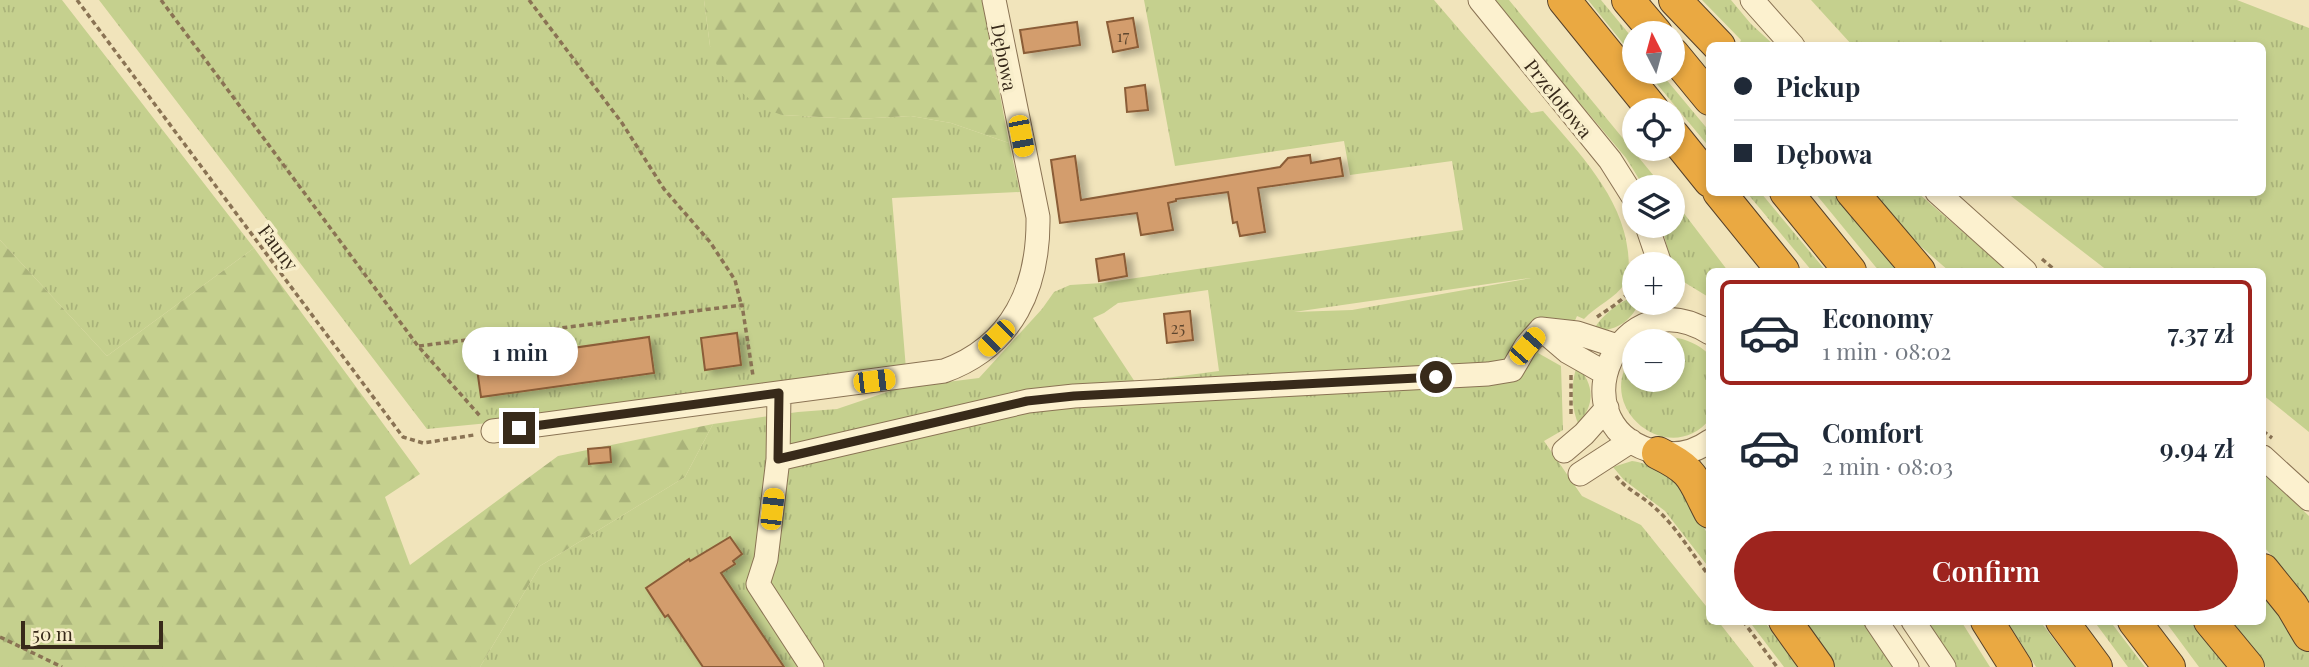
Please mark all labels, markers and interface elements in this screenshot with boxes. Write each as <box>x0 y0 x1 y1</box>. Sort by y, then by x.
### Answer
street label: Dębowa <box>986 21 1024 94</box>
north arrow <box>1622 21 1685 84</box>
map controls <box>1622 21 1685 392</box>
house number: 17 <box>1117 25 1130 46</box>
street label: Przelotowa <box>1519 53 1599 143</box>
text: Pickup <box>1776 69 1860 104</box>
button: locate <box>1622 98 1685 161</box>
car <box>1007 113 1036 159</box>
text: Dębowa <box>1776 136 1873 171</box>
button: layers <box>1622 175 1685 238</box>
street label: Fauny <box>253 218 305 276</box>
button: + <box>1622 252 1685 315</box>
text: Economy <box>1822 300 1933 335</box>
icon: car <box>1738 301 1801 364</box>
text: 7.37 zł <box>2168 315 2234 350</box>
car <box>974 316 1019 360</box>
house number: 25 <box>1171 317 1185 338</box>
car <box>1506 323 1549 369</box>
callout: 1 min <box>461 326 577 376</box>
button: − <box>1622 329 1685 392</box>
text: 1 min · 08:02 <box>1822 335 1951 366</box>
text: 1 min <box>492 336 548 367</box>
route start <box>1420 361 1452 393</box>
car <box>852 368 897 394</box>
route end <box>503 412 535 444</box>
text: Comfort <box>1822 415 1923 450</box>
icon: car <box>1738 416 1801 479</box>
text: 9.94 zł <box>2160 430 2234 465</box>
text: 2 min · 08:03 <box>1822 450 1953 481</box>
car <box>760 487 785 531</box>
button: Confirm <box>1734 531 2238 611</box>
scale bar <box>21 618 163 650</box>
text: 50 m <box>32 620 73 646</box>

